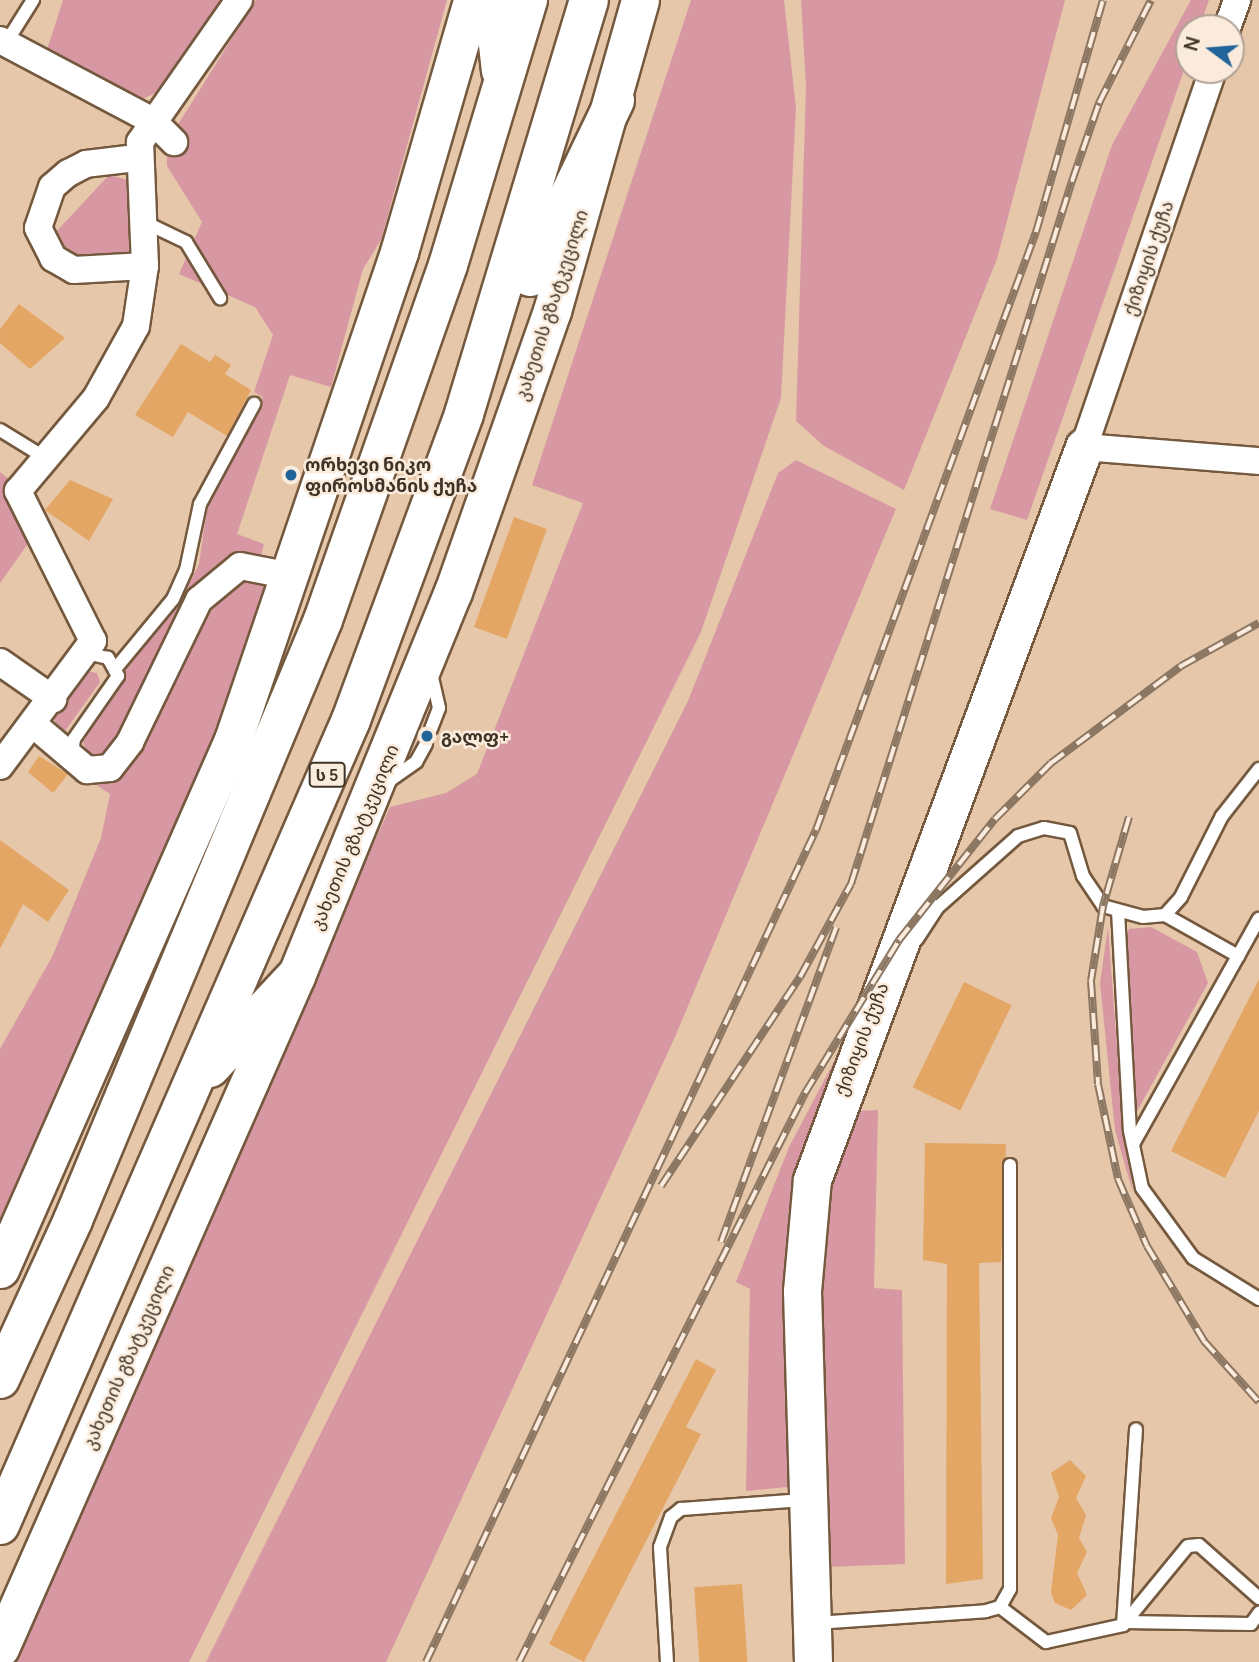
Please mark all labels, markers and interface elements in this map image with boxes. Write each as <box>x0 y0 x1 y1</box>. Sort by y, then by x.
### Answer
north arrow <box>1175 14 1245 84</box>
text: N <box>1177 34 1206 54</box>
street label: ქიზიყის ქუჩა <box>1118 198 1178 318</box>
street label: კახეთის გზატკეცილი <box>510 207 592 403</box>
place label: ორხევი ნიკო ფიროსმანის ქუჩა <box>305 454 477 496</box>
marker: ორხევი ნიკო ფიროსმანის ქუჩა <box>283 467 299 483</box>
place label: გალფ+ <box>441 725 509 747</box>
marker: გალფ+ <box>419 728 435 744</box>
street label: კახეთის გზატკეცილი <box>305 741 403 933</box>
road number: ს 5 <box>308 762 346 788</box>
street label: ქიზიყის ქუჩა <box>829 979 893 1099</box>
street label: კახეთის გზატკეცილი <box>78 1261 178 1453</box>

